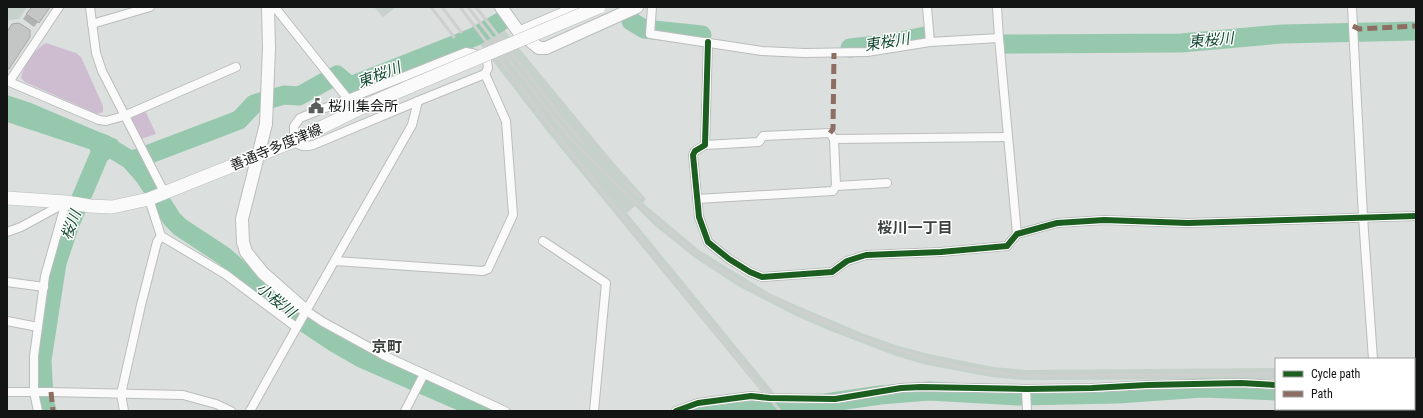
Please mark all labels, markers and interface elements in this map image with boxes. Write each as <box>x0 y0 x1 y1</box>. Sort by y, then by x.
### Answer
water label: 東桜川 <box>863 29 913 54</box>
water label: 東桜川 <box>1188 29 1236 51</box>
water label: 東桜川 <box>355 58 405 91</box>
public building icon: 桜川集会所 <box>307 97 325 115</box>
place label: 桜川集会所 <box>328 98 398 114</box>
street label: 善通寺多度津線 <box>228 120 324 174</box>
water label: 桜川 <box>57 206 85 242</box>
district label: 桜川一丁目 <box>877 219 953 237</box>
water label: 小桜川 <box>253 279 301 322</box>
district label: 京町 <box>372 338 402 356</box>
legend <box>1275 358 1415 410</box>
text: Cycle path <box>1311 367 1361 381</box>
text: Path <box>1311 387 1333 401</box>

